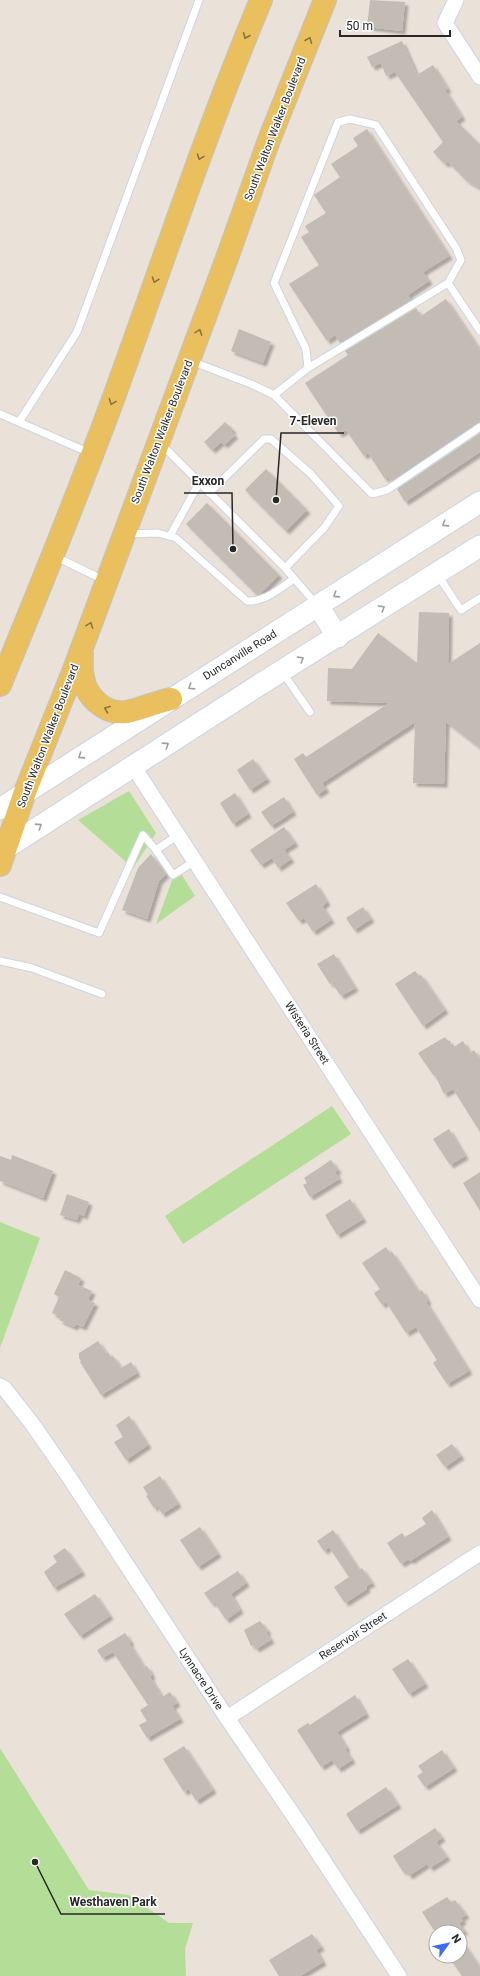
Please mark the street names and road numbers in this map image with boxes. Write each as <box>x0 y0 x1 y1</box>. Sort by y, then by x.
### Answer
street label: South Walton Walker Boulevard <box>242 55 308 203</box>
street label: South Walton Walker Boulevard <box>129 358 195 506</box>
street label: Duncanville Road <box>201 627 279 683</box>
street label: South Walton Walker Boulevard <box>15 662 81 810</box>
street label: Wisteria Street <box>282 999 332 1067</box>
street label: Reservoir Street <box>317 1609 389 1663</box>
street label: Lynnacre Drive <box>176 1646 226 1713</box>

